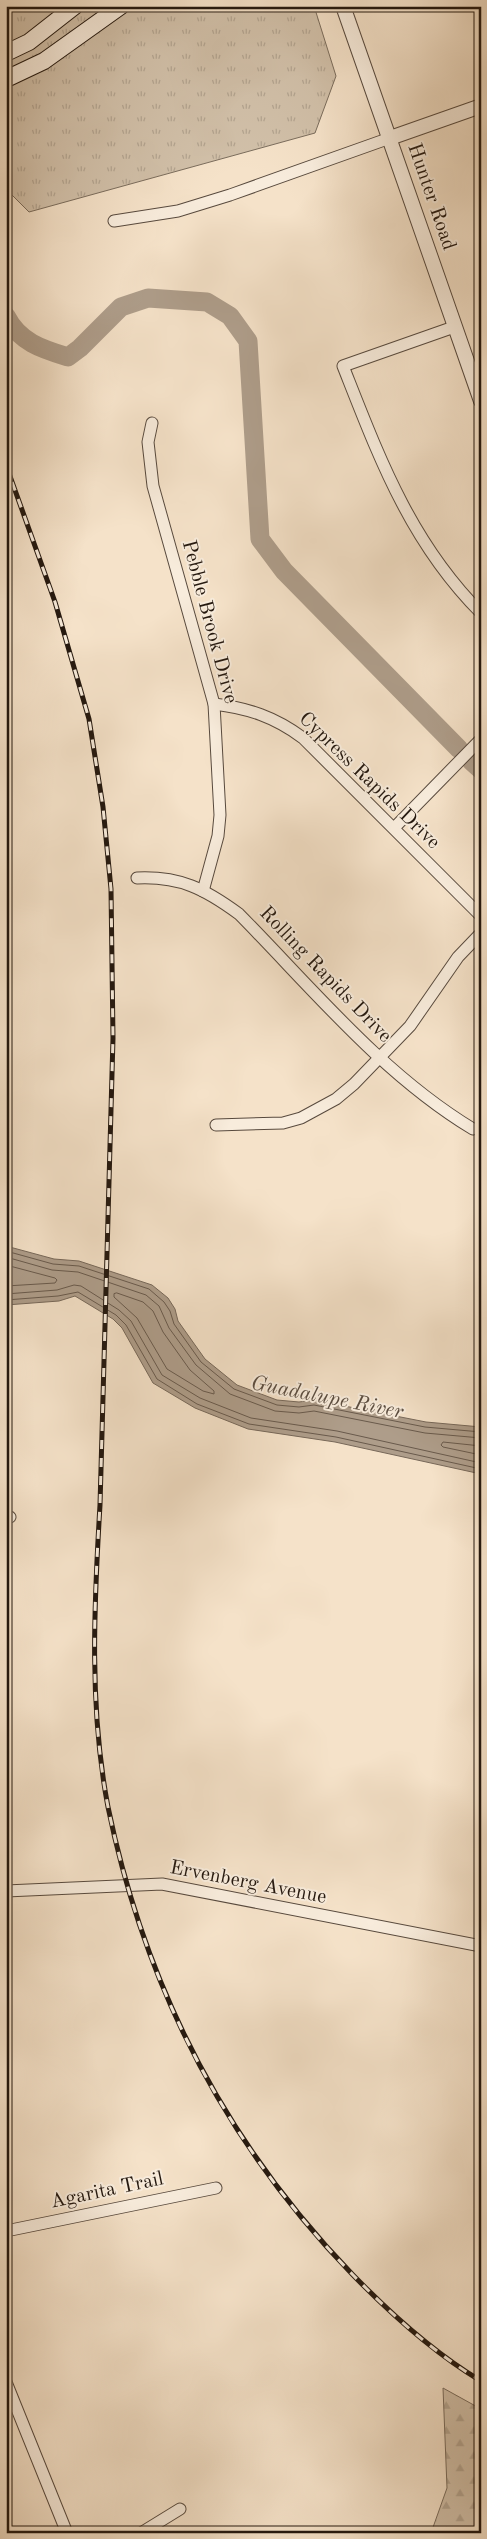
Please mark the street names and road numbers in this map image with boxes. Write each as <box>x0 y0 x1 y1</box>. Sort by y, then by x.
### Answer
street label: Hunter Road <box>403 141 459 253</box>
street label: Pebble Brook Drive <box>178 538 240 706</box>
street label: Cypress Rapids Drive <box>295 709 443 853</box>
street label: Rolling Rapids Drive <box>255 903 395 1047</box>
street label: Ervenberg Avenue <box>168 1858 328 1908</box>
street label: Agarita Trail <box>49 2169 165 2213</box>

